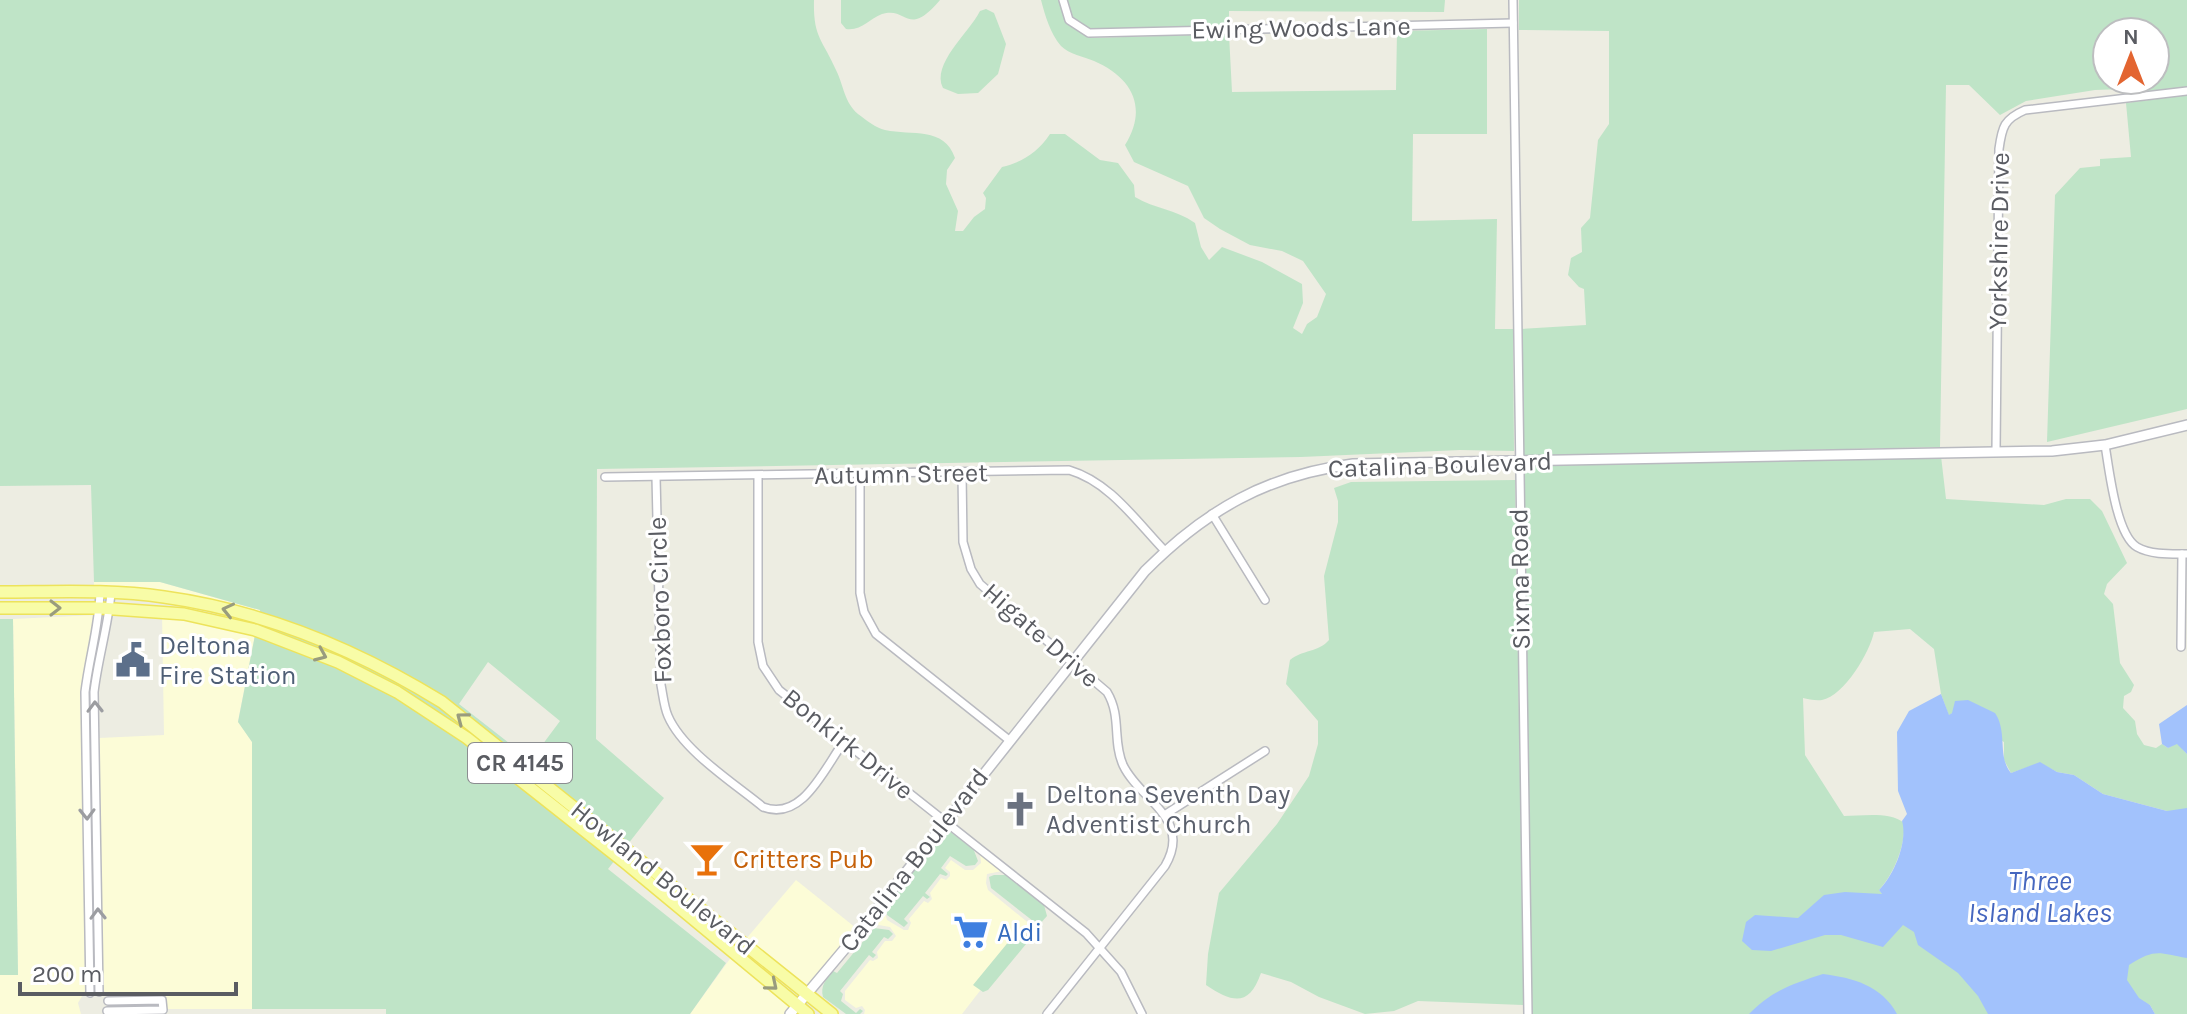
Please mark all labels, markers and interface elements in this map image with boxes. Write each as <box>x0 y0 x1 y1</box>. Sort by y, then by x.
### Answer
street label: Ewing Woods Lane <box>1191 11 1411 45</box>
north arrow <box>2091 16 2171 96</box>
text: N <box>2123 24 2139 50</box>
street label: Yorkshire Drive <box>1982 152 2016 330</box>
street label: Catalina Boulevard <box>1327 446 1553 484</box>
street label: Autumn Street <box>814 457 988 491</box>
street label: Sixma Road <box>1503 508 1537 650</box>
street label: Foxboro Circle <box>642 516 678 684</box>
street label: Higate Drive <box>976 576 1106 694</box>
one-way arrow <box>49 599 62 617</box>
one-way arrow <box>222 602 235 619</box>
place label: Deltona Fire Station <box>159 630 297 691</box>
public building icon: Deltona Fire Station <box>114 641 152 679</box>
one-way arrow <box>313 645 327 661</box>
street label: Bonkirk Drive <box>776 682 920 806</box>
one-way arrow <box>86 700 103 713</box>
one-way arrow <box>456 713 471 727</box>
road number: CR 4145 <box>468 743 572 783</box>
street label: Catalina Boulevard <box>833 762 995 958</box>
place label: Deltona Seventh Day Adventist Church <box>1046 779 1290 840</box>
church icon: Deltona Seventh Day Adventist Church <box>1001 790 1039 828</box>
street label: Howland Boulevard <box>565 794 761 962</box>
one-way arrow <box>78 808 95 821</box>
bar icon: Critters Pub <box>688 840 726 878</box>
place label: Critters Pub <box>733 844 874 875</box>
water label: Three Island Lakes <box>1968 864 2112 929</box>
one-way arrow <box>89 907 107 920</box>
supermarket icon: Aldi <box>952 913 990 951</box>
place label: Aldi <box>997 917 1042 948</box>
scale bar <box>20 946 236 996</box>
text: 200 m <box>32 960 103 988</box>
one-way arrow <box>763 975 778 990</box>

